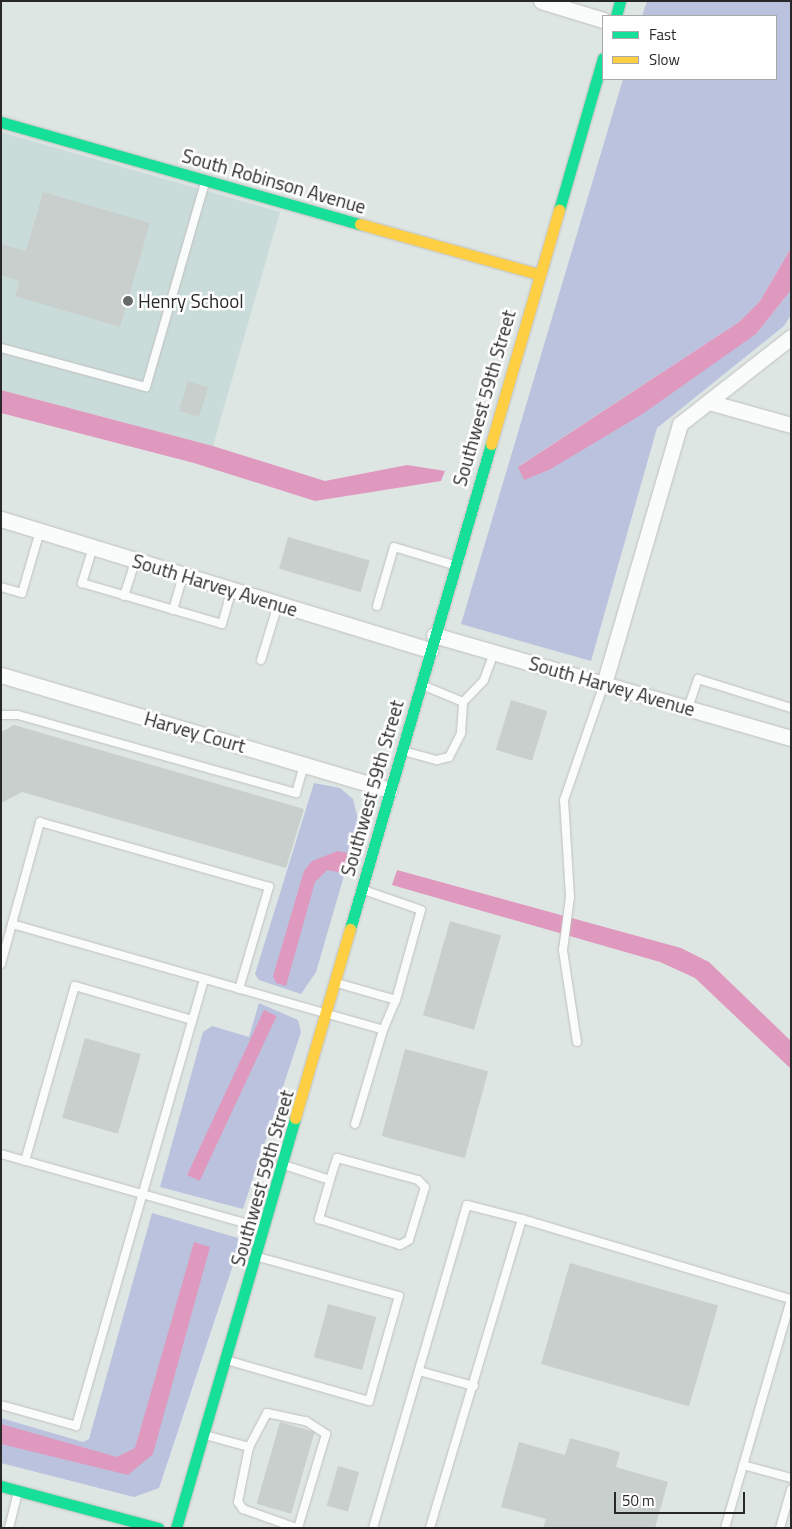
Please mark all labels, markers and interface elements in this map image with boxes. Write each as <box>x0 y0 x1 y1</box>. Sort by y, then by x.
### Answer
legend <box>602 15 777 80</box>
text: Fast <box>649 23 676 46</box>
text: Slow <box>649 48 680 71</box>
street label: South Robinson Avenue <box>180 144 368 218</box>
place label: Henry School <box>138 290 244 312</box>
marker: Henry School <box>122 295 134 307</box>
street label: Southwest 59th Street <box>448 307 520 489</box>
street label: South Harvey Avenue <box>130 549 300 621</box>
street label: South Harvey Avenue <box>526 651 698 721</box>
street label: Southwest 59th Street <box>336 697 408 879</box>
street label: Harvey Court <box>142 707 248 757</box>
street label: Southwest 59th Street <box>226 1087 298 1269</box>
scale bar <box>617 1482 748 1514</box>
text: 50 m <box>622 1489 655 1512</box>

